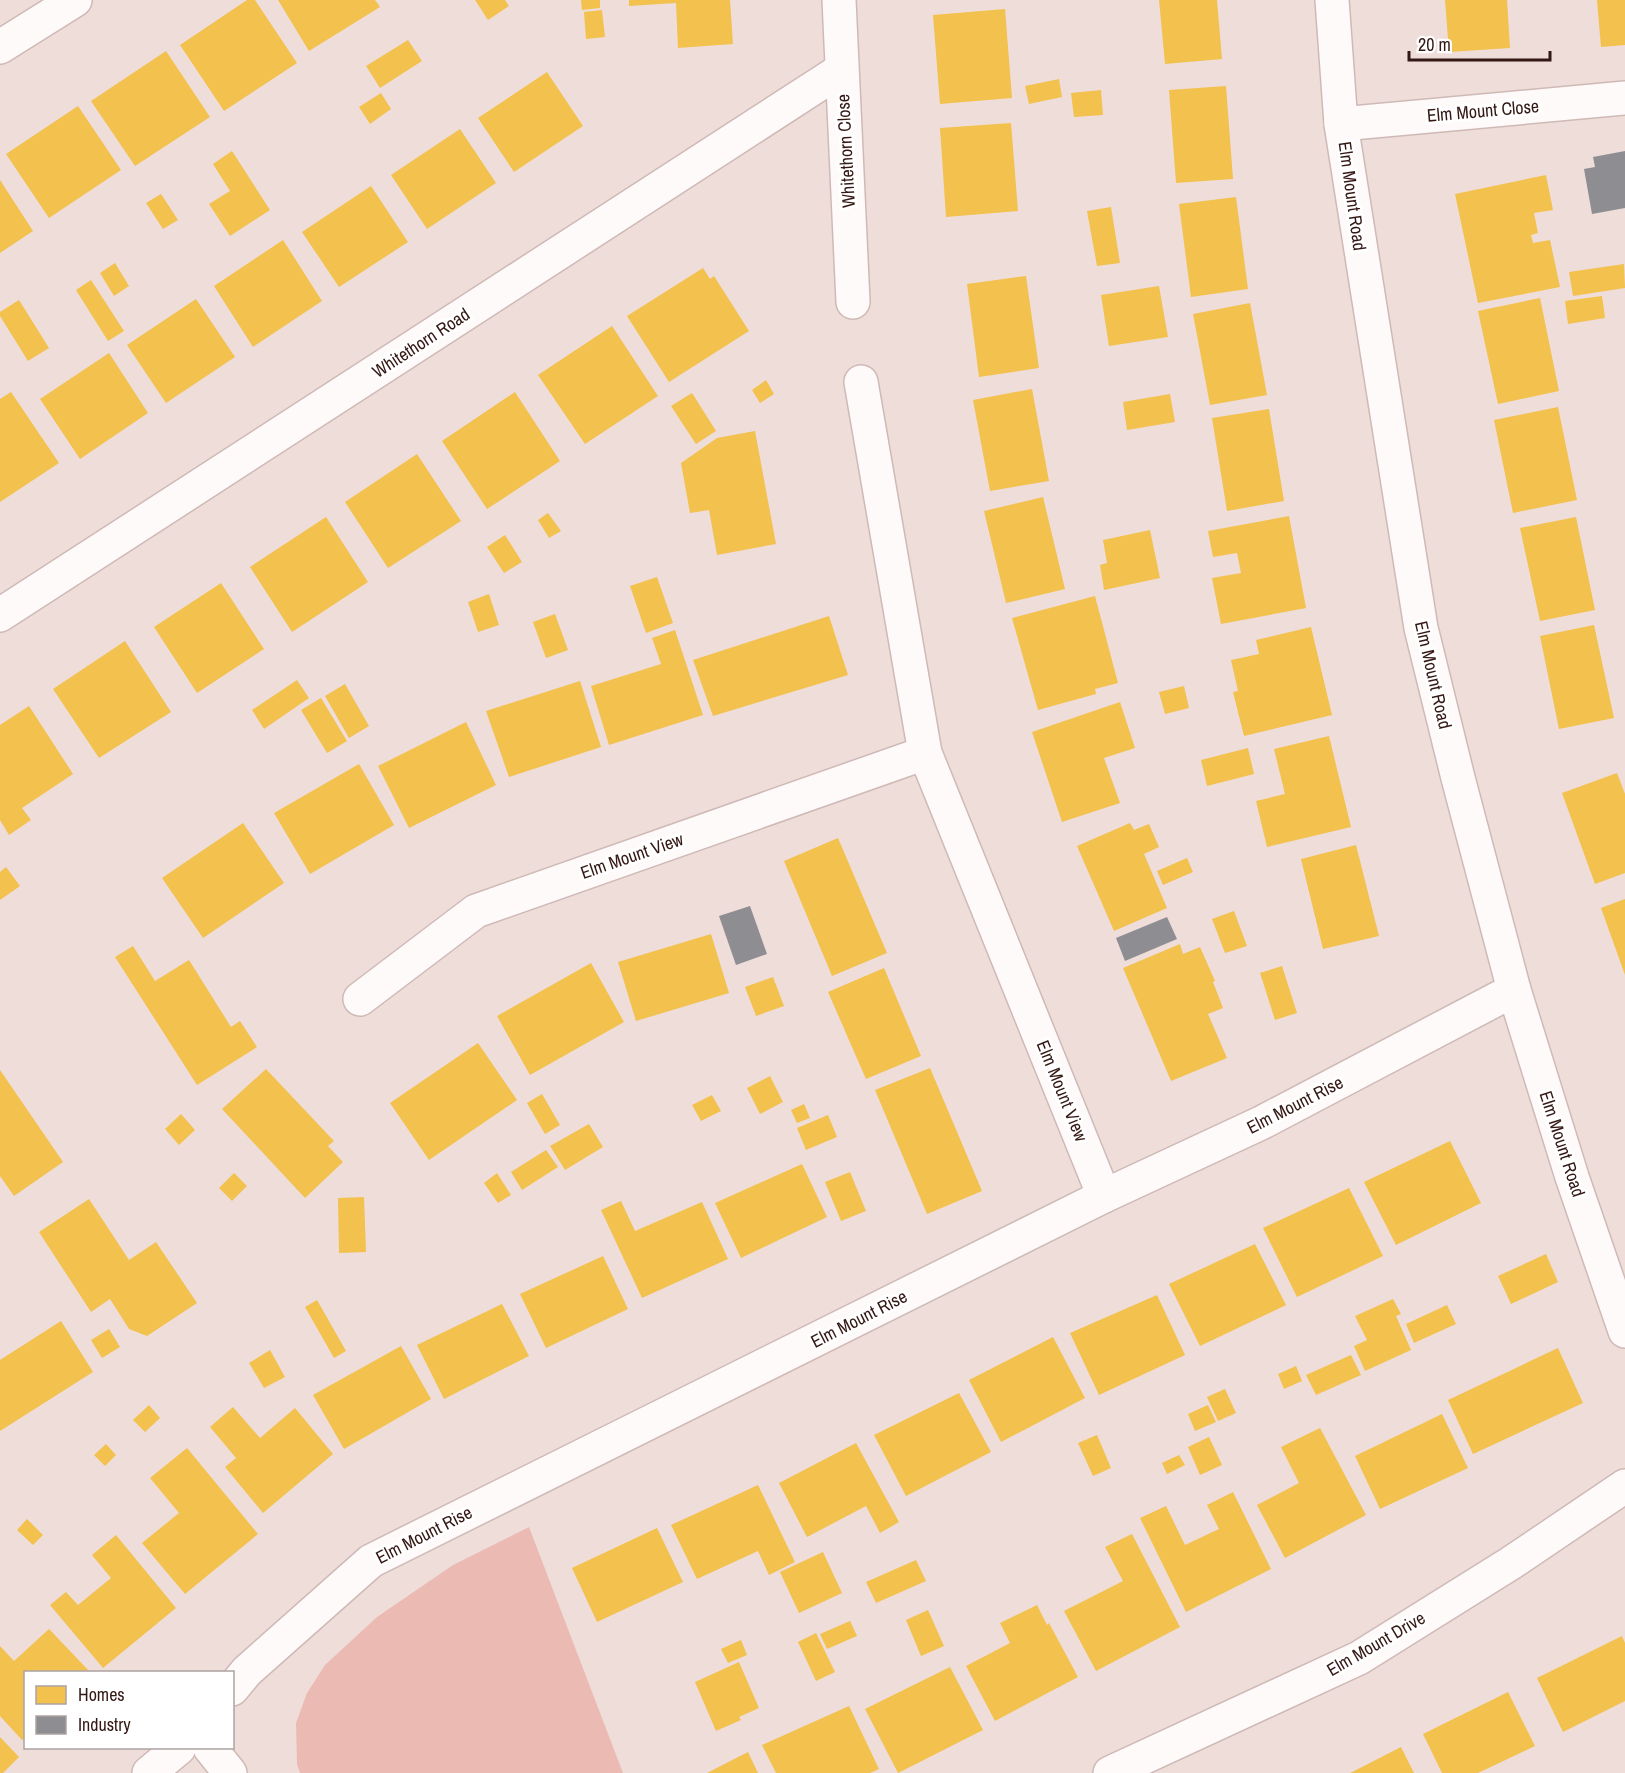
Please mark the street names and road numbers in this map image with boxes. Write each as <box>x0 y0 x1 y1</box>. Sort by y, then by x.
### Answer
street label: Whitethorn Close <box>830 93 861 209</box>
street label: Elm Mount Close <box>1426 93 1540 128</box>
street label: Elm Mount Road <box>1332 140 1373 252</box>
street label: Whitethorn Road <box>367 302 474 383</box>
street label: Elm Mount Road <box>1409 619 1458 731</box>
street label: Elm Mount View <box>577 826 687 885</box>
street label: Elm Mount View <box>1031 1036 1094 1146</box>
street label: Elm Mount Rise <box>1242 1070 1347 1140</box>
street label: Elm Mount Road <box>1534 1088 1591 1200</box>
street label: Elm Mount Rise <box>806 1284 911 1354</box>
street label: Elm Mount Rise <box>371 1500 476 1570</box>
street label: Elm Mount Drive <box>1322 1605 1430 1682</box>

